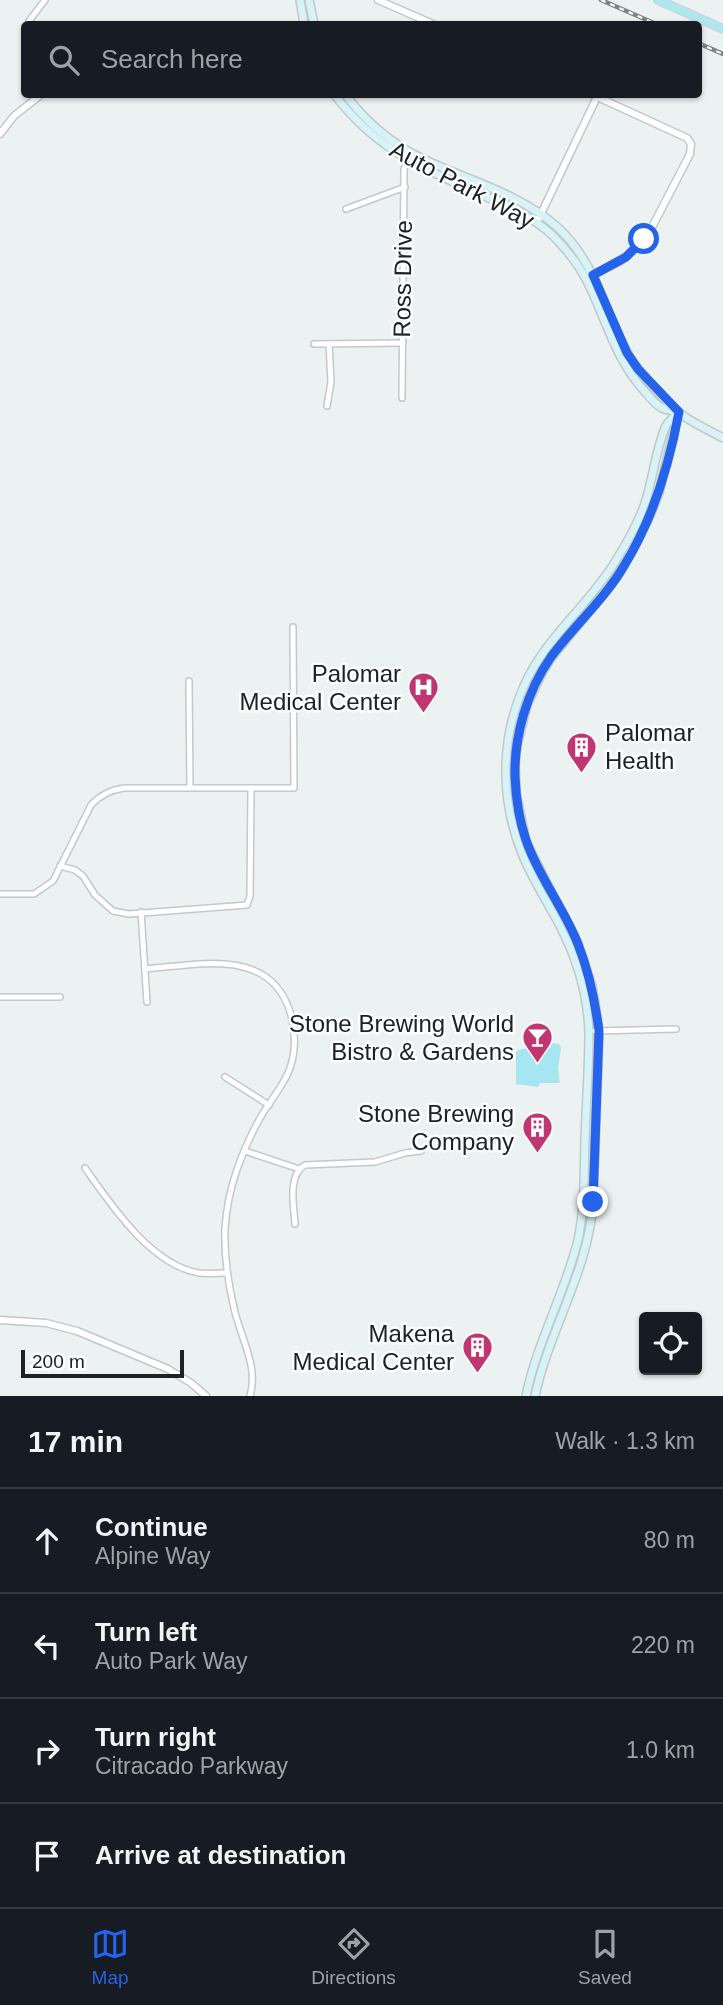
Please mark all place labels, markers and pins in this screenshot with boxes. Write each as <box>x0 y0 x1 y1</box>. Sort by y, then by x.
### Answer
place label: Palomar Medical Center <box>240 660 401 715</box>
hospital icon: Palomar Medical Center <box>407 671 441 715</box>
place label: Palomar Health <box>605 719 694 774</box>
building icon: Palomar Health <box>565 730 599 774</box>
place label: Stone Brewing World Bistro & Gardens <box>289 1010 514 1065</box>
bar icon: Stone Brewing World Bistro & Gardens <box>520 1021 554 1065</box>
place label: Stone Brewing Company <box>358 1100 514 1155</box>
building icon: Stone Brewing Company <box>520 1111 554 1155</box>
place label: Makena Medical Center <box>293 1320 455 1375</box>
building icon: Makena Medical Center <box>460 1331 494 1375</box>

